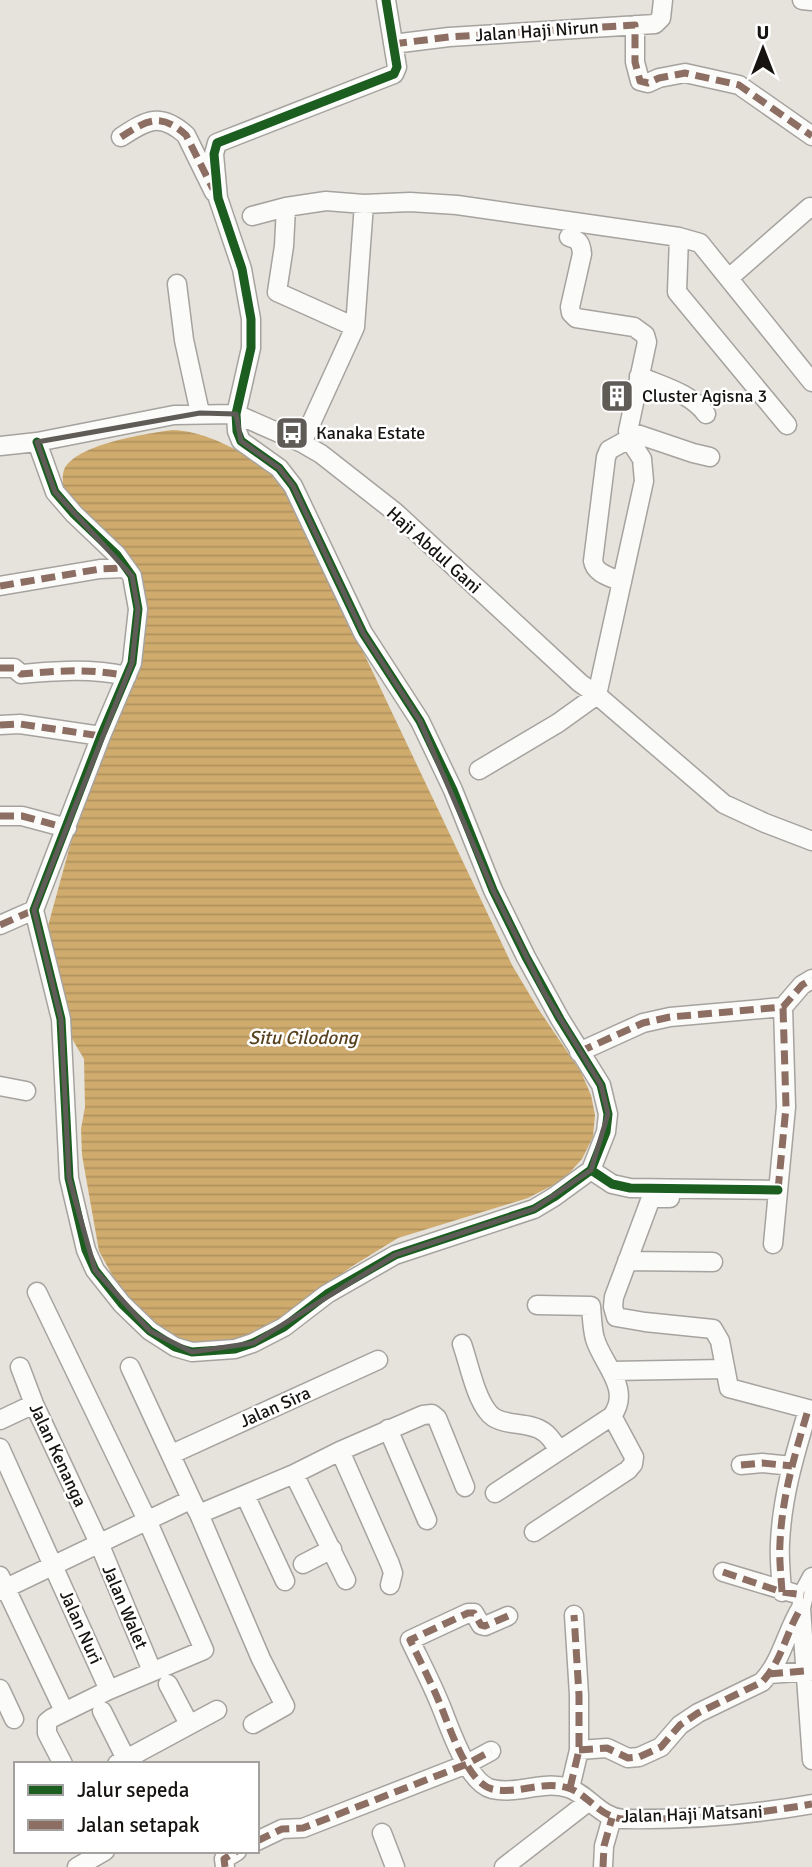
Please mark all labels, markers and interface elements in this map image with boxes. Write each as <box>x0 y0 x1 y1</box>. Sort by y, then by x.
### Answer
north arrow <box>728 14 798 84</box>
street label: Jalan Haji Nirun <box>475 16 599 46</box>
text: U <box>757 21 769 45</box>
building icon: Cluster Agisna 3 <box>598 377 636 415</box>
place label: Cluster Agisna 3 <box>642 385 767 407</box>
bus stop icon: Kanaka Estate <box>273 414 311 452</box>
place label: Kanaka Estate <box>316 422 425 444</box>
street label: Haji Abdul Gani <box>382 502 486 598</box>
water label: Situ Cilodong <box>248 1026 359 1050</box>
street label: Jalan Sira <box>236 1382 314 1432</box>
street label: Jalan Kenanga <box>24 1400 92 1510</box>
street label: Jalan Walet <box>97 1562 153 1652</box>
street label: Jalan Nuri <box>55 1587 107 1667</box>
legend <box>14 1762 259 1853</box>
text: Jalur sepeda <box>77 1777 189 1803</box>
street label: Jalan Haji Matsani <box>621 1801 763 1827</box>
text: Jalan setapak <box>77 1812 200 1838</box>

